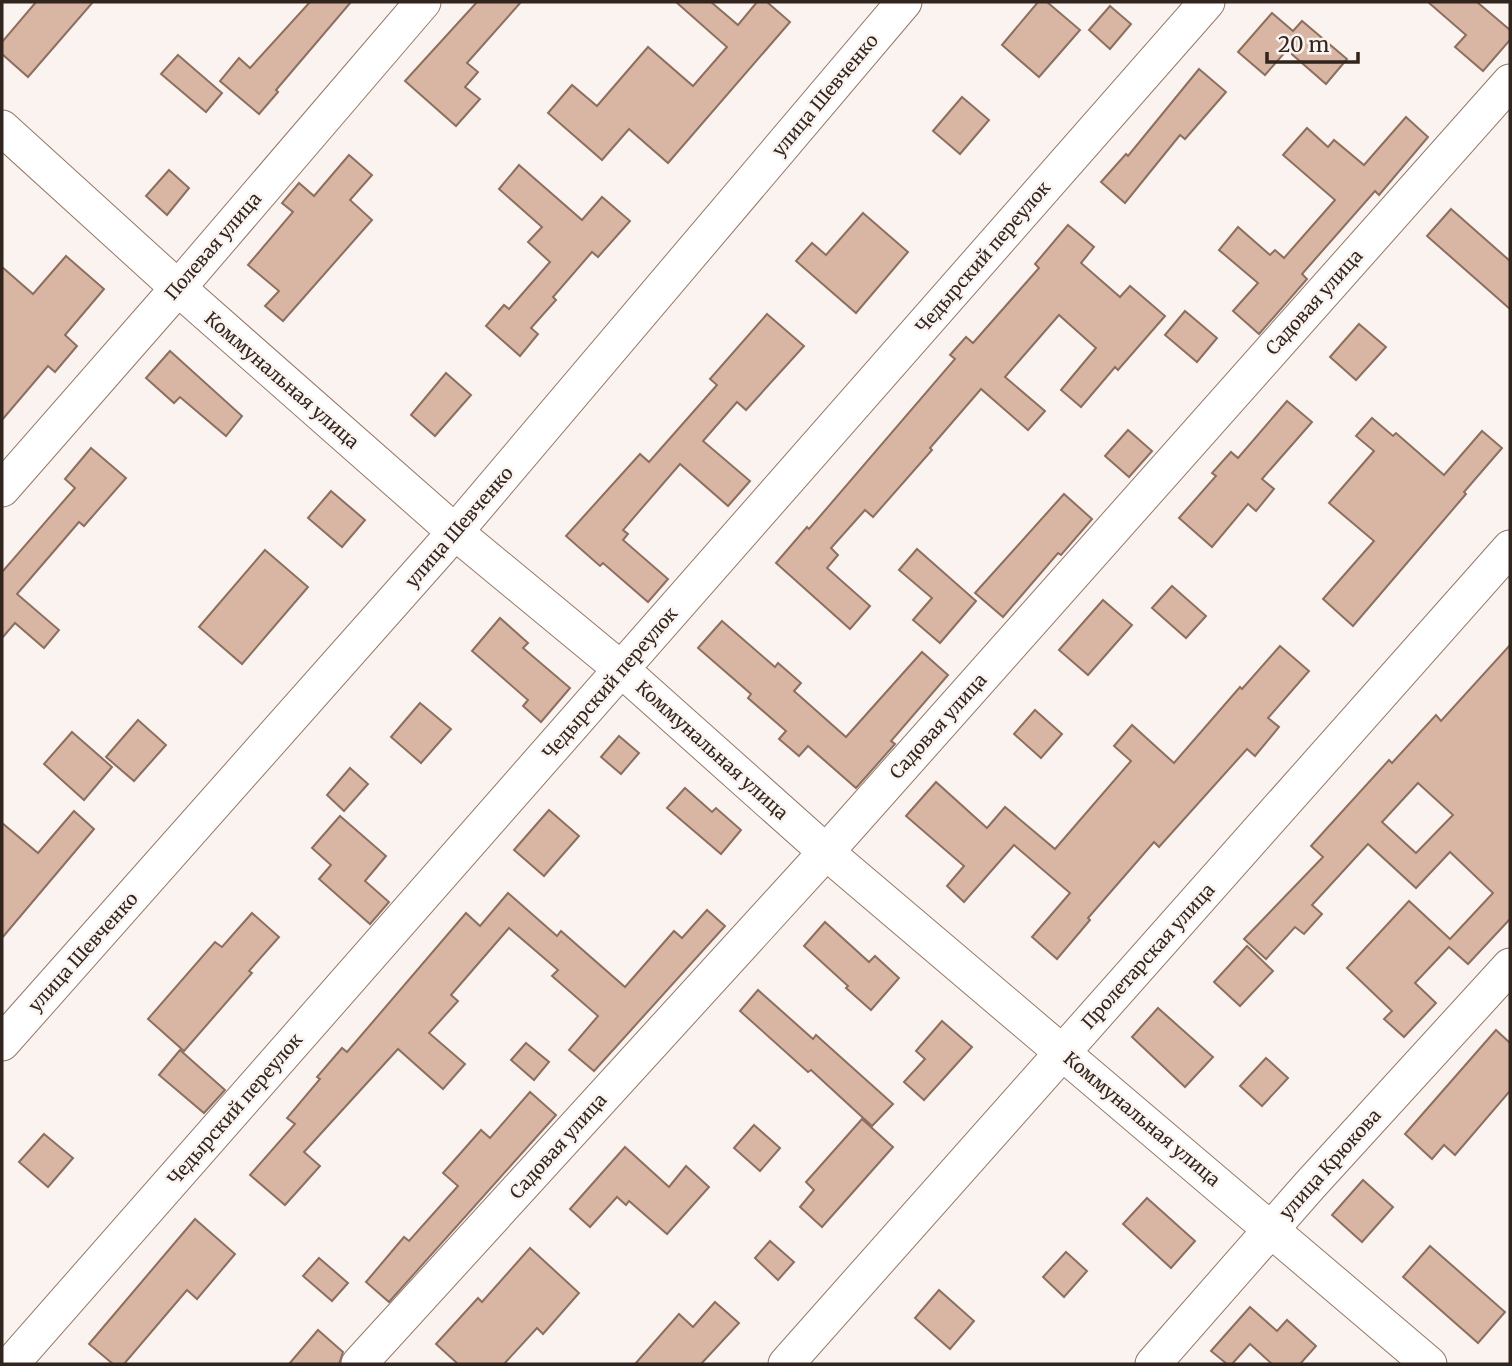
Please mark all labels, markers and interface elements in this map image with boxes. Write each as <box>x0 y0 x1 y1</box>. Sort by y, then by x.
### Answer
scale bar <box>1267 21 1358 65</box>
street label: улица Шевченко <box>767 29 883 161</box>
text: 20 m <box>1278 31 1330 58</box>
street label: Чедырский переулок <box>911 176 1056 338</box>
street label: Полевая улица <box>160 187 266 305</box>
street label: Садовая улица <box>1261 244 1368 359</box>
street label: Коммунальная улица <box>200 307 364 454</box>
street label: улица Шевченко <box>400 462 518 592</box>
street label: Чедырский переулок <box>538 602 683 764</box>
street label: Садовая улица <box>885 668 992 783</box>
street label: Коммунальная улица <box>631 676 793 825</box>
street label: Пролетарская улица <box>1077 878 1220 1034</box>
street label: улица Шевченко <box>23 887 143 1017</box>
street label: Чедырский переулок <box>163 1028 308 1190</box>
street label: Коммунальная улица <box>1059 1047 1225 1191</box>
street label: Садовая улица <box>505 1088 612 1203</box>
street label: улица Крюкова <box>1274 1104 1386 1224</box>

